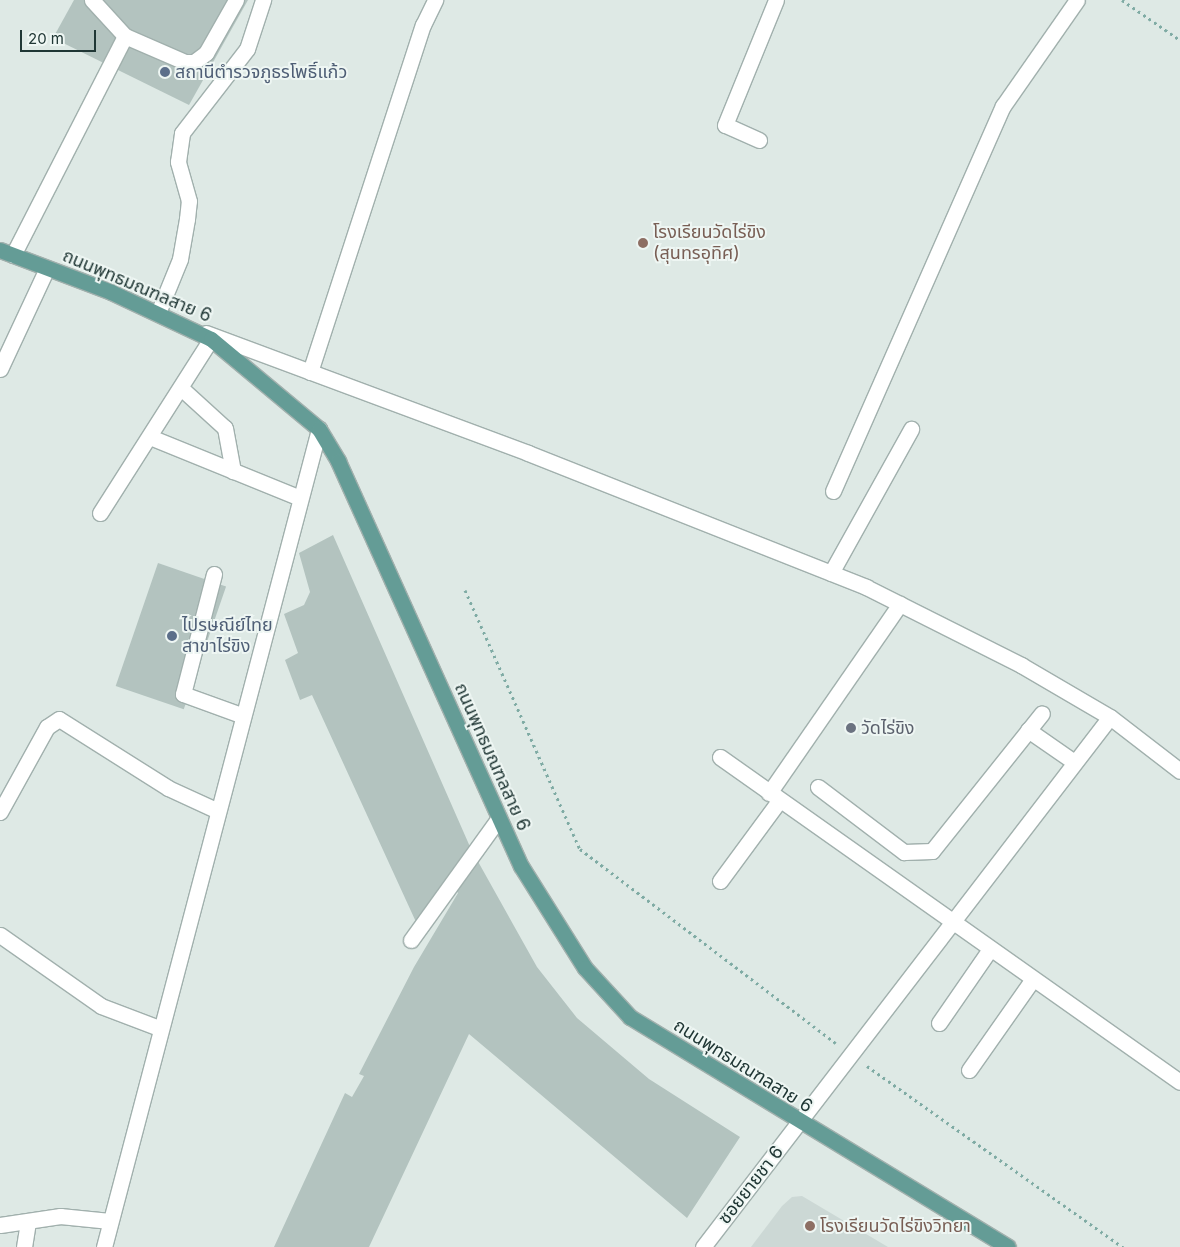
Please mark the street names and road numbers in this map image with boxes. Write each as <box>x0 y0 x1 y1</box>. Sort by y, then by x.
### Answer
street label: ถนนพุทธมณฑลสาย 6 <box>59 245 215 327</box>
street label: ถนนพุทธมณฑลสาย 6 <box>450 680 534 834</box>
street label: ถนนพุทธมณฑลสาย 6 <box>670 1015 816 1117</box>
street label: ซอยยายชา 6 <box>714 1142 788 1228</box>

